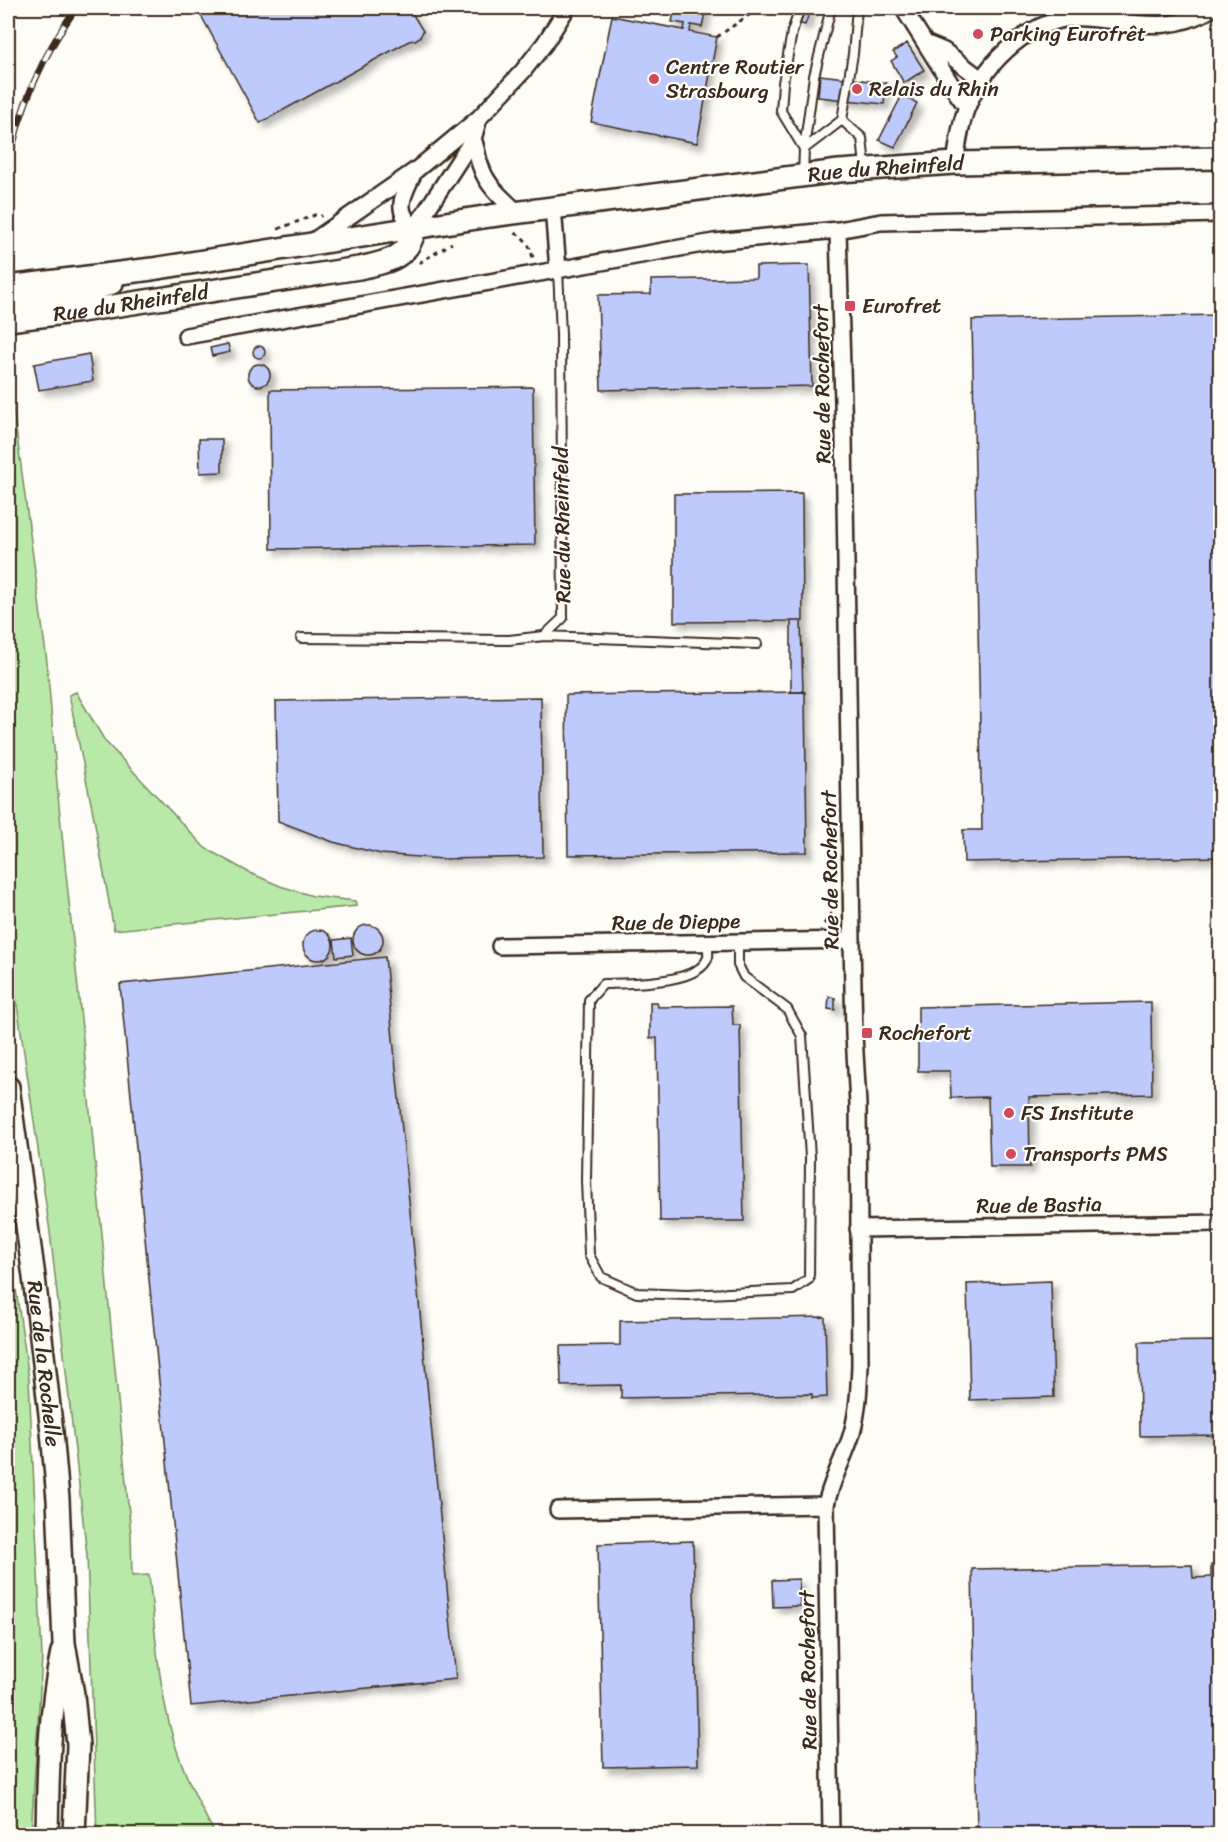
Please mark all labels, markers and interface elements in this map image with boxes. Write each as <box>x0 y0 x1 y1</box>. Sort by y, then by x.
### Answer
place label: Parking Eurofrêt <box>990 15 1146 53</box>
marker: Parking Eurofrêt <box>971 27 985 41</box>
place label: Centre Routier Strasbourg <box>666 48 805 110</box>
place label: Relais du Rhin <box>869 70 999 108</box>
marker: Centre Routier Strasbourg <box>647 72 661 86</box>
marker: Relais du Rhin <box>850 82 864 96</box>
street label: Rue du Rheinfeld <box>806 144 966 194</box>
street label: Rue du Rheinfeld <box>51 272 213 333</box>
place label: Eurofret <box>862 287 941 325</box>
marker: Eurofret <box>843 299 857 313</box>
street label: Rue de Rochefort <box>802 302 842 464</box>
street label: Rue du Rheinfeld <box>542 445 582 603</box>
street label: Rue de Rochefort <box>810 788 850 950</box>
street label: Rue de Dieppe <box>611 902 741 942</box>
place label: Rochefort <box>879 1014 972 1052</box>
marker: Rochefort <box>860 1026 874 1040</box>
place label: FS Institute <box>1021 1094 1133 1132</box>
marker: FS Institute <box>1002 1106 1016 1120</box>
place label: Transports PMS <box>1023 1135 1168 1173</box>
marker: Transports PMS <box>1004 1147 1018 1161</box>
street label: Rue de Bastia <box>976 1185 1102 1225</box>
street label: Rue de la Rochelle <box>16 1279 72 1448</box>
street label: Rue de Rochefort <box>788 1588 828 1750</box>

